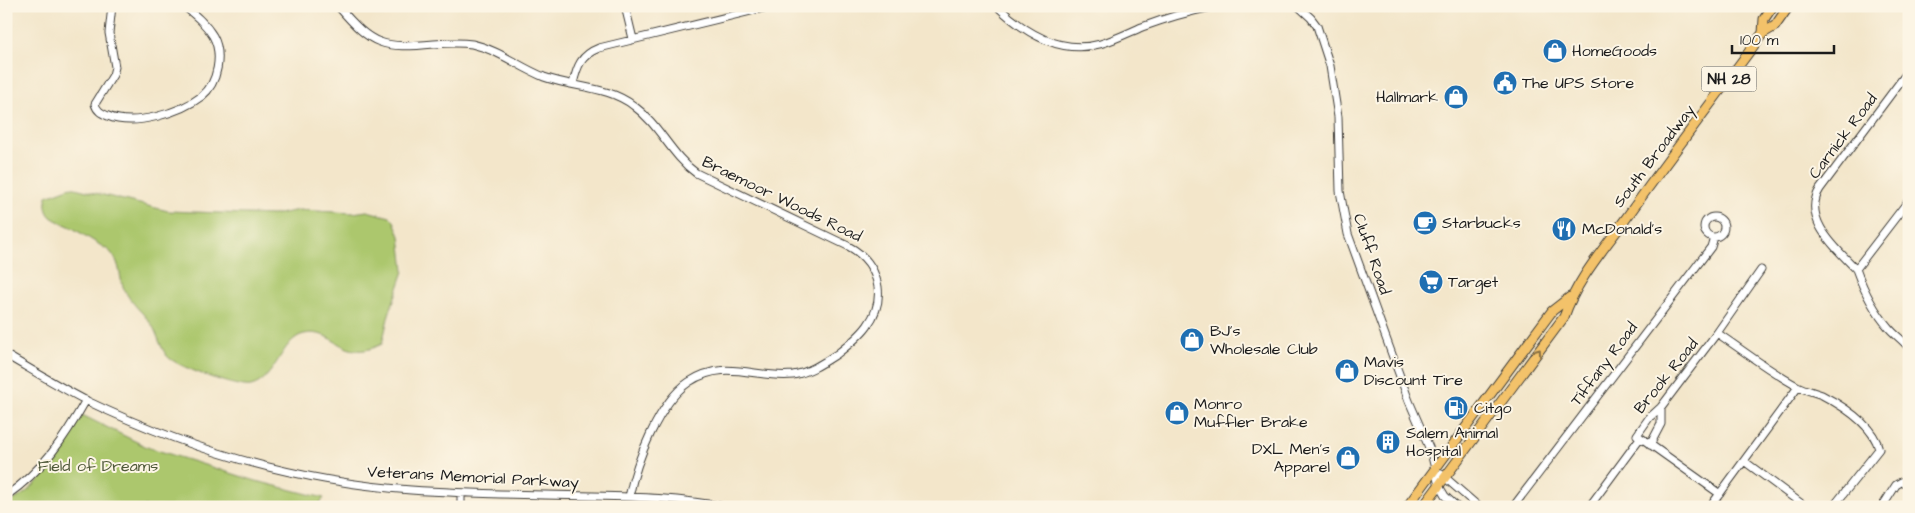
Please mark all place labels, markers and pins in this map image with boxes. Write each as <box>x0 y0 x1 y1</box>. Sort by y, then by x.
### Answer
shop icon: HomeGoods <box>1542 38 1568 64</box>
place label: HomeGoods <box>1572 40 1657 62</box>
public building icon: The UPS Store <box>1492 70 1518 96</box>
place label: The UPS Store <box>1522 72 1634 94</box>
shop icon: Hallmark <box>1443 84 1469 110</box>
place label: Hallmark <box>1376 86 1438 108</box>
cafe icon: Starbucks <box>1412 210 1438 236</box>
place label: Starbucks <box>1442 212 1521 234</box>
restaurant icon: McDonald's <box>1551 216 1577 242</box>
place label: McDonald's <box>1582 218 1662 240</box>
supermarket icon: Target <box>1418 269 1444 295</box>
place label: Target <box>1448 271 1499 294</box>
place label: BJ's Wholesale Club <box>1210 320 1318 360</box>
shop icon: BJ's Wholesale Club <box>1179 327 1205 353</box>
place label: Mavis Discount Tire <box>1364 351 1463 391</box>
shop icon: Mavis Discount Tire <box>1334 358 1360 384</box>
place label: Monro Muffler Brake <box>1194 393 1308 433</box>
fuel station icon: Citgo <box>1443 395 1469 421</box>
place label: Citgo <box>1474 397 1511 420</box>
shop icon: Monro Muffler Brake <box>1164 400 1190 426</box>
place label: Salem Animal Hospital <box>1406 422 1498 462</box>
building icon: Salem Animal Hospital <box>1375 429 1401 455</box>
place label: DXL Men's Apparel <box>1252 438 1330 478</box>
shop icon: DXL Men's Apparel <box>1335 445 1361 471</box>

